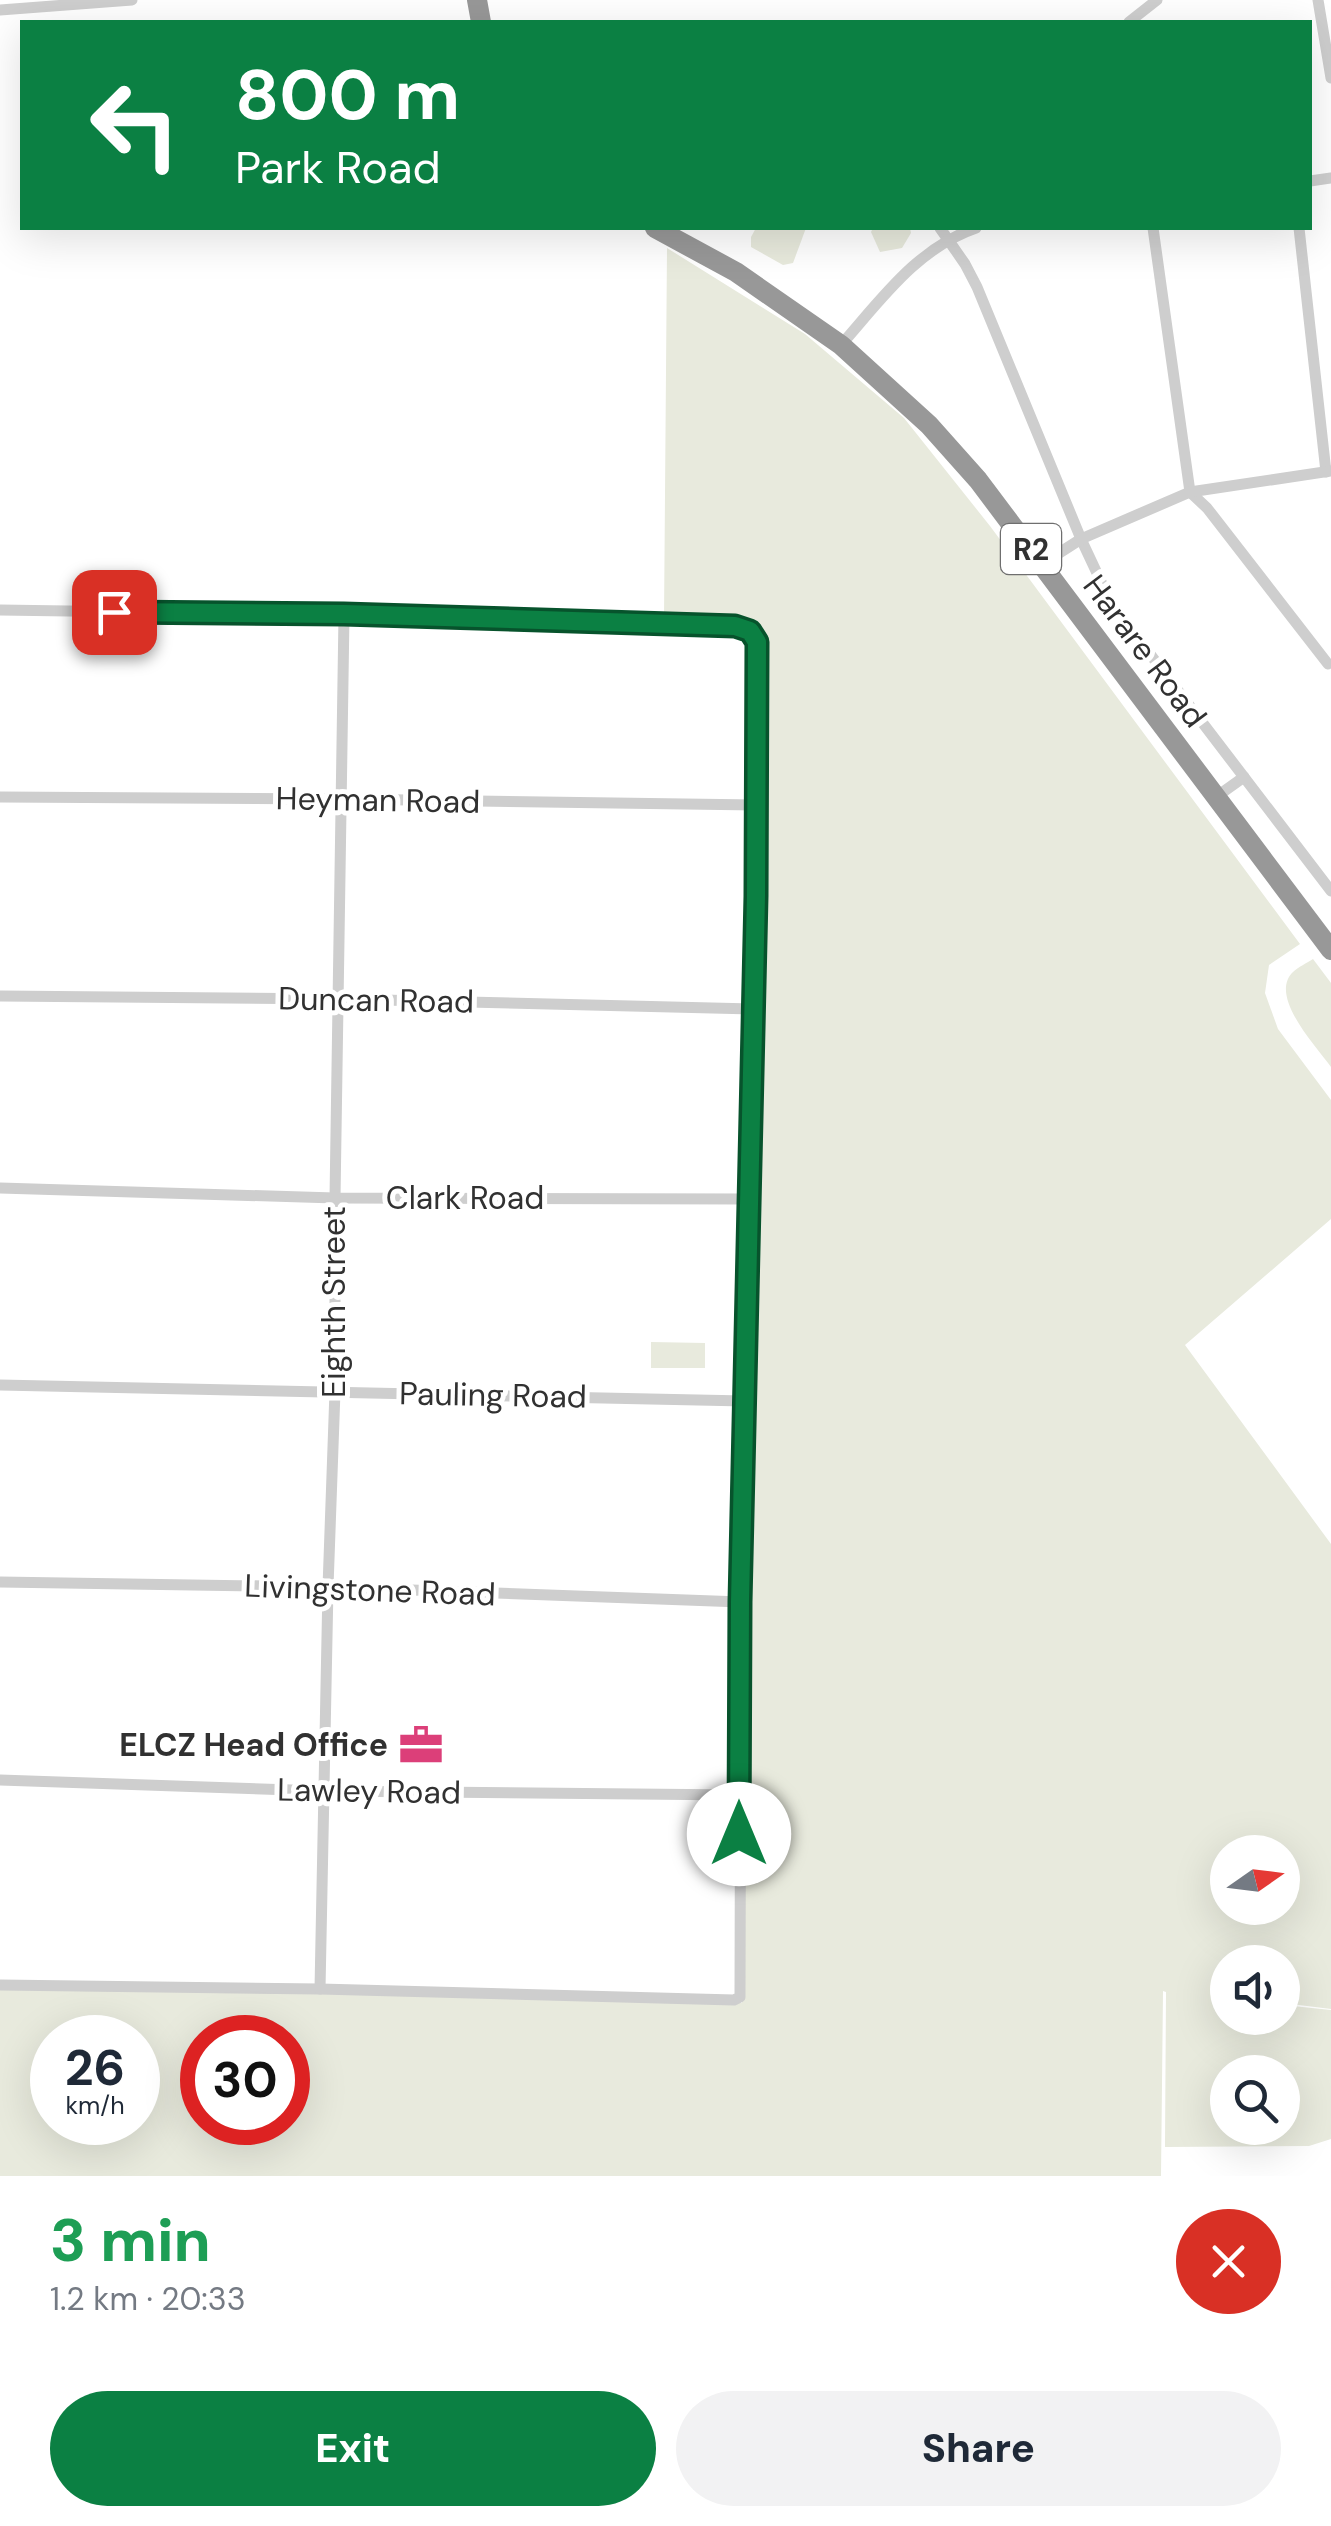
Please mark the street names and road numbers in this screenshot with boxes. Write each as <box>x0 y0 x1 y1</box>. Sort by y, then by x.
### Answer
road number: R2 <box>1001 524 1061 574</box>
street label: Harare Road <box>1074 566 1216 736</box>
street label: Heyman Road <box>275 777 481 823</box>
street label: Duncan Road <box>278 977 474 1023</box>
street label: Clark Road <box>386 1177 544 1219</box>
street label: Eighth Street <box>313 1206 355 1398</box>
street label: Pauling Road <box>399 1372 587 1418</box>
street label: Livingstone Road <box>244 1565 496 1615</box>
street label: Lawley Road <box>277 1768 461 1814</box>

